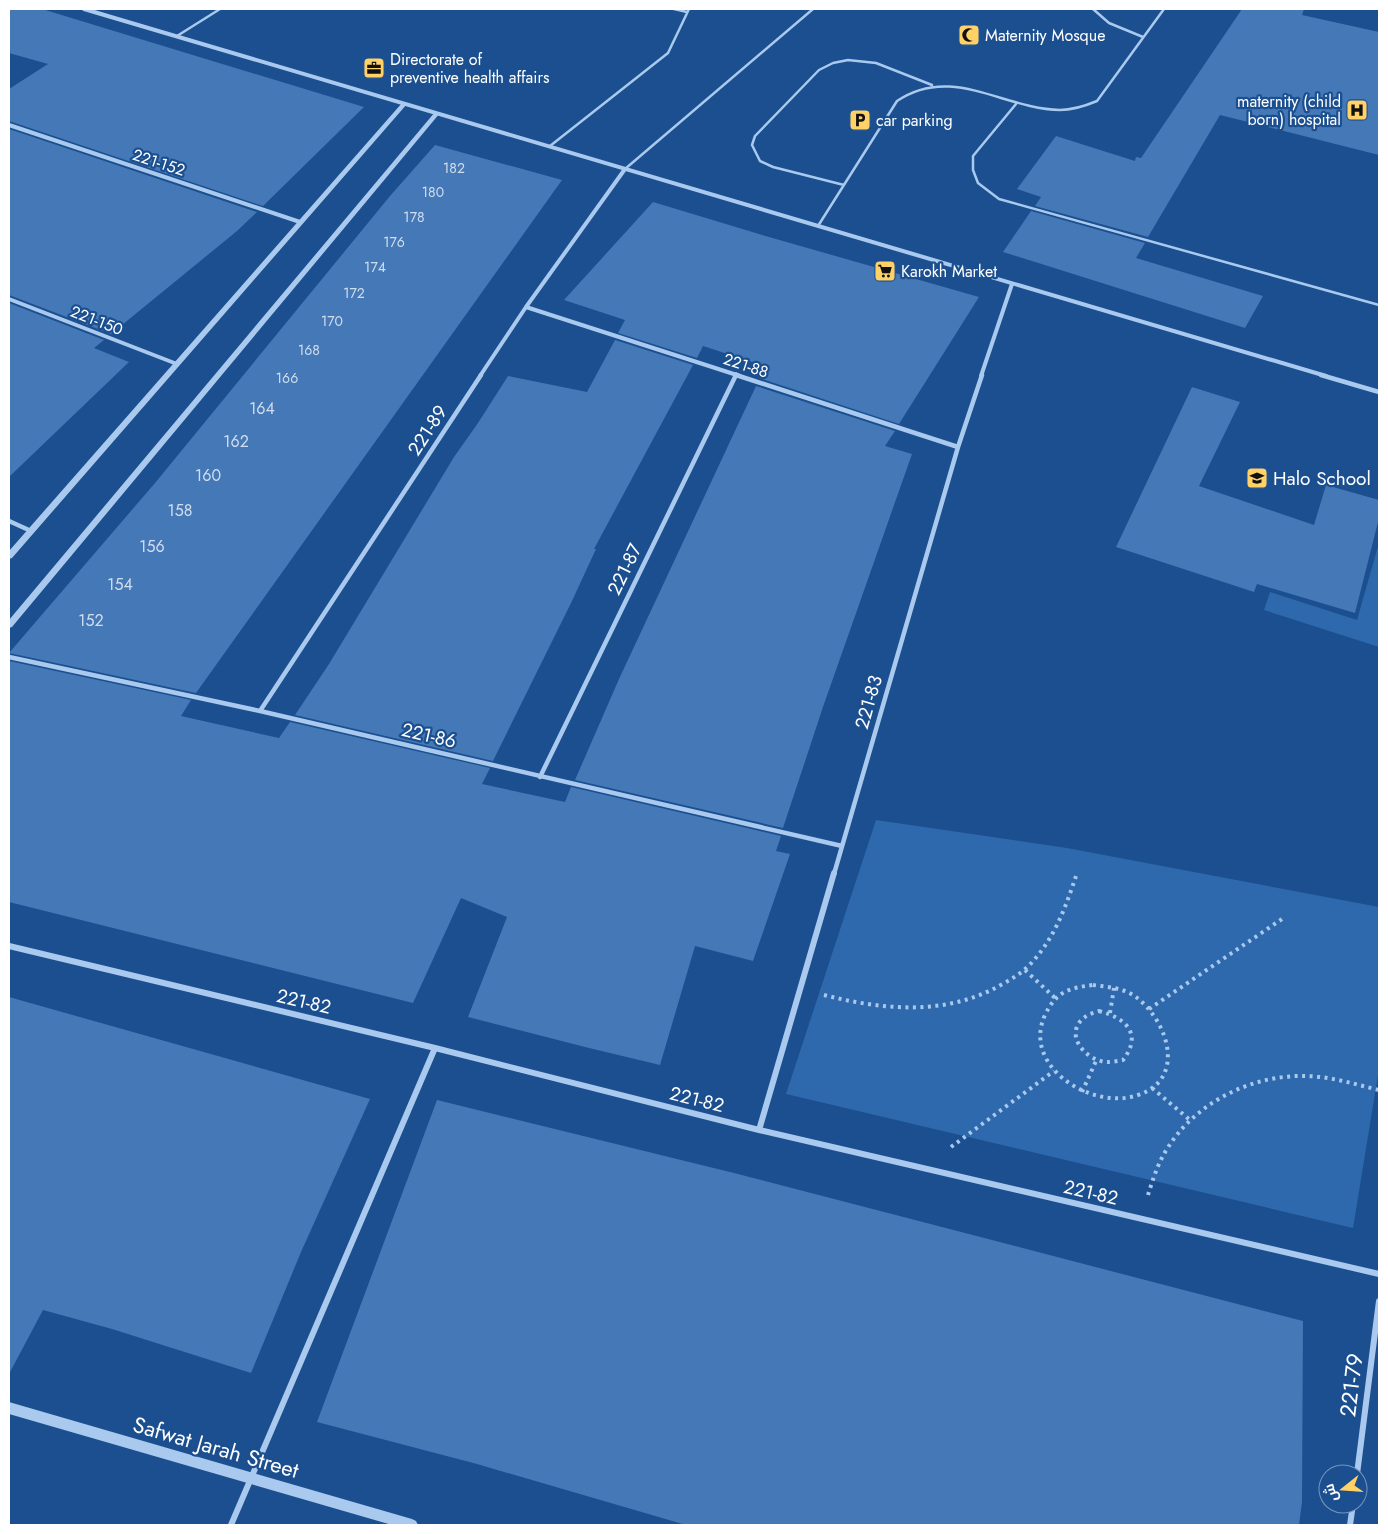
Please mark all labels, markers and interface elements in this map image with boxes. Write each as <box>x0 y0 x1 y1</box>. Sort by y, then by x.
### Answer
mosque icon: Maternity Mosque <box>957 23 981 47</box>
place label: Maternity Mosque <box>985 24 1105 47</box>
place label: Directorate of preventive health affairs <box>390 48 549 89</box>
office icon: Directorate of preventive health affairs <box>362 56 386 80</box>
place label: maternity (child born) hospital <box>1237 90 1341 131</box>
hospital icon: maternity (child born) hospital <box>1345 98 1369 122</box>
parking icon: car parking <box>848 108 872 132</box>
place label: car parking <box>876 109 953 132</box>
street label: 221-152 <box>130 143 188 182</box>
house number: 182 <box>443 158 465 178</box>
house number: 180 <box>422 182 444 202</box>
house number: 178 <box>403 207 425 227</box>
house number: 176 <box>383 232 405 252</box>
house number: 174 <box>364 257 386 277</box>
supermarket icon: Karokh Market <box>873 259 897 283</box>
place label: Karokh Market <box>901 260 997 283</box>
house number: 172 <box>343 283 365 303</box>
street label: 221-150 <box>67 300 126 341</box>
house number: 170 <box>321 311 343 331</box>
house number: 168 <box>298 340 320 360</box>
street label: 221-88 <box>720 347 771 384</box>
house number: 166 <box>276 368 298 388</box>
house number: 164 <box>249 397 275 420</box>
street label: 221-89 <box>401 400 454 461</box>
house number: 162 <box>223 430 249 453</box>
house number: 160 <box>195 464 221 487</box>
place label: Halo School <box>1273 465 1371 492</box>
school or university icon: Halo School <box>1245 466 1269 490</box>
house number: 158 <box>168 499 192 522</box>
house number: 156 <box>139 535 165 558</box>
street label: 221-87 <box>600 539 648 600</box>
house number: 154 <box>107 573 133 596</box>
house number: 152 <box>78 609 104 632</box>
street label: 221-83 <box>848 672 889 732</box>
street label: 221-86 <box>399 716 459 755</box>
street label: 221-82 <box>274 982 334 1021</box>
street label: 221-82 <box>667 1080 727 1119</box>
street label: 221-82 <box>1061 1173 1121 1212</box>
street label: 221-79 <box>1331 1351 1371 1419</box>
street label: Safwat Jarah Street <box>129 1408 303 1486</box>
north arrow <box>1318 1464 1368 1514</box>
text: ش <box>1318 1481 1343 1504</box>

